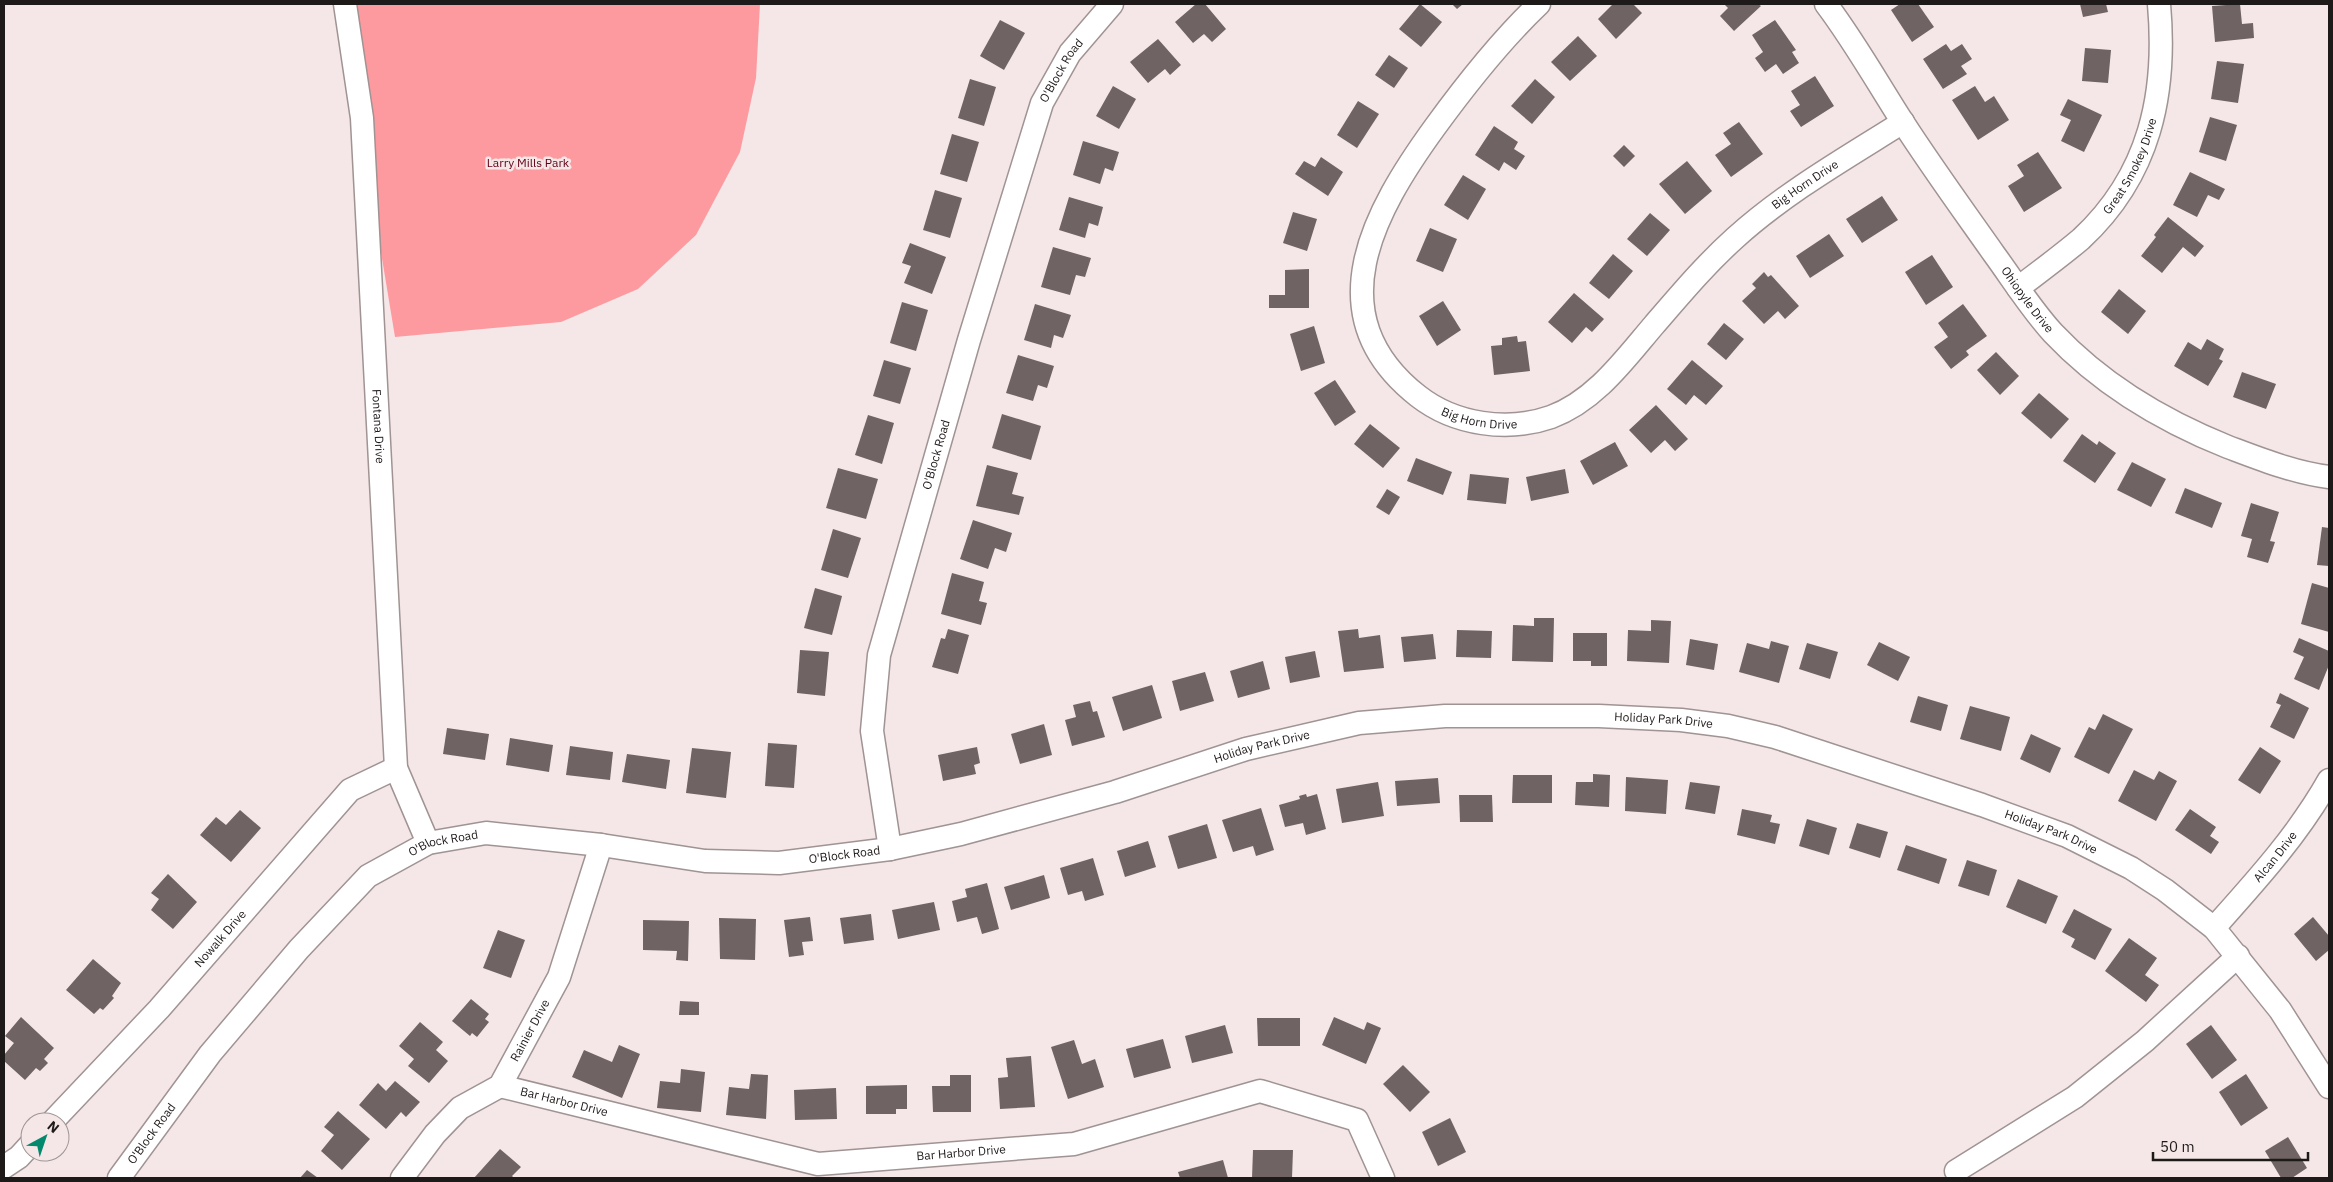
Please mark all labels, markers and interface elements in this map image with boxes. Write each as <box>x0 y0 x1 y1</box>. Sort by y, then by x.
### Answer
street label: O'Block Road <box>1036 35 1086 105</box>
street label: Great Smokey Drive <box>2099 116 2159 217</box>
park label: Larry Mills Park <box>487 155 570 170</box>
street label: Big Horn Drive <box>1768 156 1841 212</box>
street label: Ohiopyle Drive <box>1998 263 2058 336</box>
street label: Fontana Drive <box>369 389 388 464</box>
street label: Big Horn Drive <box>1439 404 1518 432</box>
street label: O'Block Road <box>919 418 953 491</box>
street label: Holiday Park Drive <box>1614 709 1714 731</box>
street label: Holiday Park Drive <box>1212 726 1312 766</box>
street label: Holiday Park Drive <box>2003 806 2100 857</box>
street label: O'Block Road <box>405 827 479 859</box>
street label: Alcan Drive <box>2250 828 2300 885</box>
street label: O'Block Road <box>808 842 881 866</box>
street label: Nowalk Drive <box>191 906 249 970</box>
street label: Rainier Drive <box>507 996 553 1064</box>
street label: Bar Harbor Drive <box>519 1083 610 1119</box>
street label: O'Block Road <box>124 1100 178 1167</box>
north arrow <box>20 1112 70 1162</box>
text: N <box>44 1117 63 1137</box>
scale bar <box>2153 1130 2308 1162</box>
text: 50 m <box>2160 1137 2195 1156</box>
street label: Bar Harbor Drive <box>916 1141 1007 1163</box>

